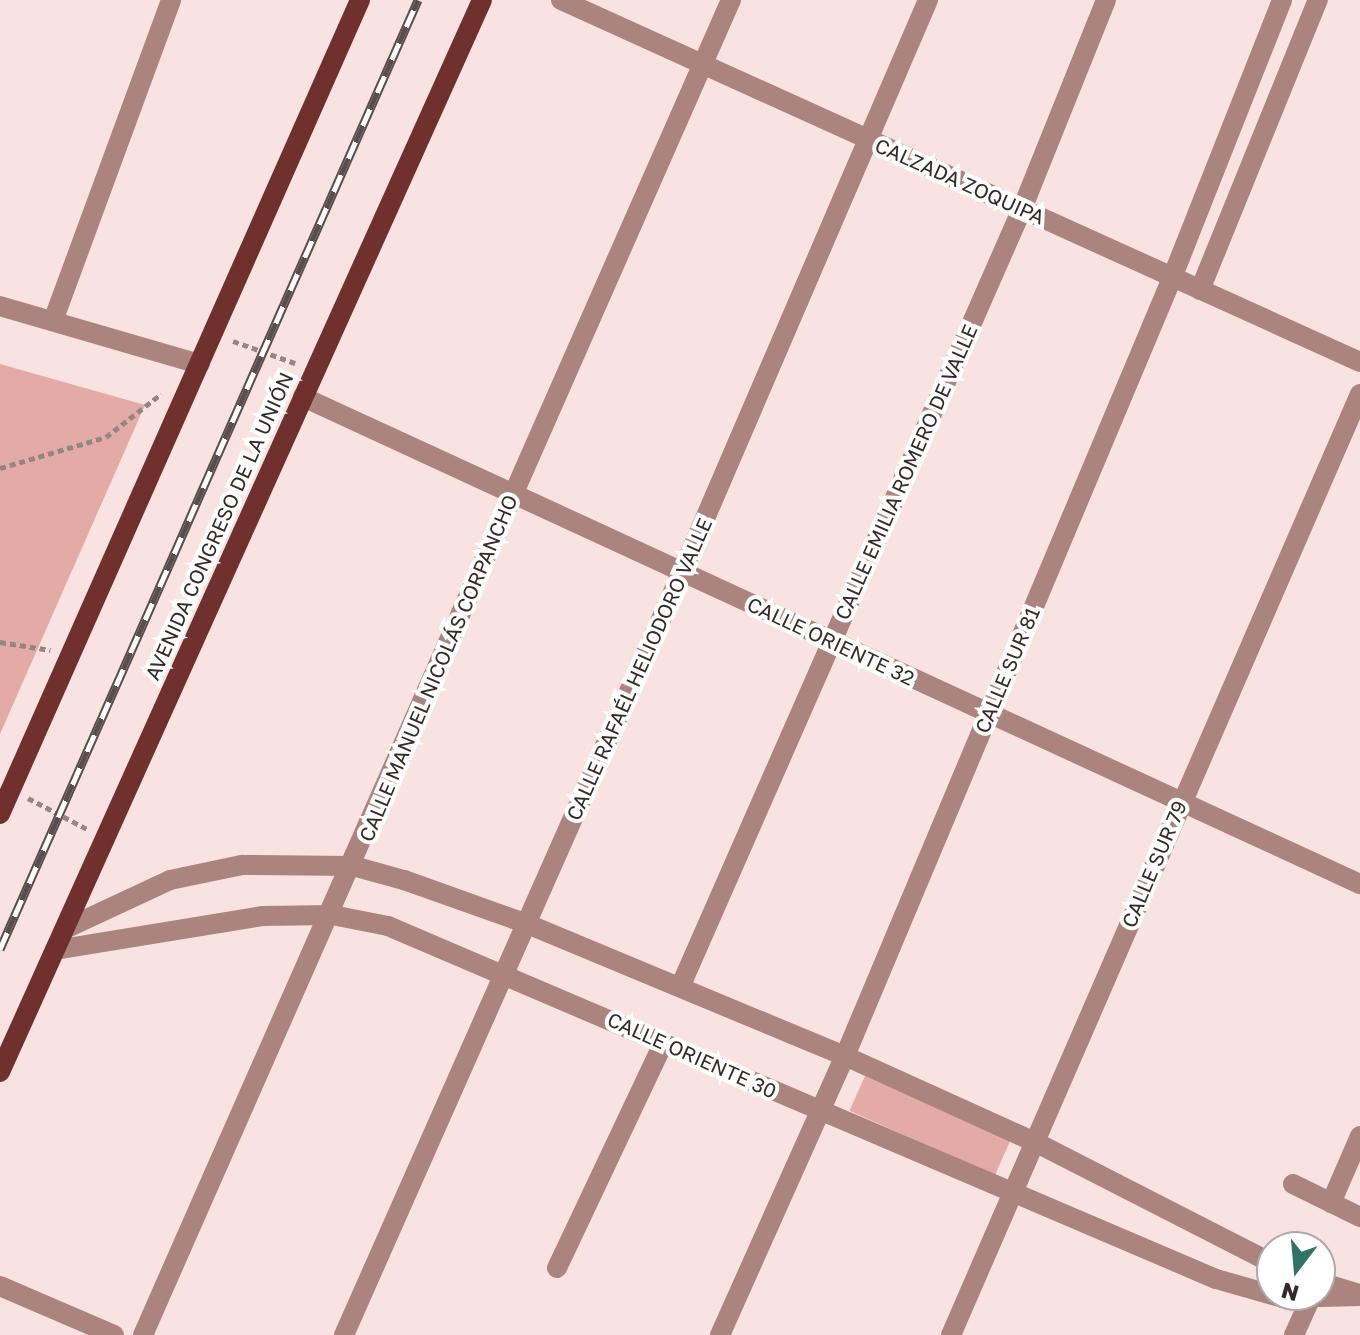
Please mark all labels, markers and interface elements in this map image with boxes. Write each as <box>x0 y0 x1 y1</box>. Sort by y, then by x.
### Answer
street label: CALZADA ZOQUIPA <box>872 133 1048 229</box>
street label: CALLE EMILIA ROMERO DE VALLE <box>830 321 982 623</box>
street label: AVENIDA CONGRESO DE LA UNIÓN <box>140 368 298 684</box>
street label: CALLE MANUEL NICOLÁS CORPANCHO <box>354 491 522 845</box>
street label: CALLE RAFAÉL HELIODORO VALLE <box>561 514 717 824</box>
street label: CALLE ORIENTE 32 <box>744 592 918 690</box>
street label: CALLE SUR 81 <box>970 603 1044 737</box>
street label: CALLE SUR 79 <box>1117 797 1191 931</box>
street label: CALLE ORIENTE 30 <box>604 1007 780 1103</box>
north arrow <box>1256 1231 1336 1311</box>
text: N <box>1278 1277 1302 1308</box>

